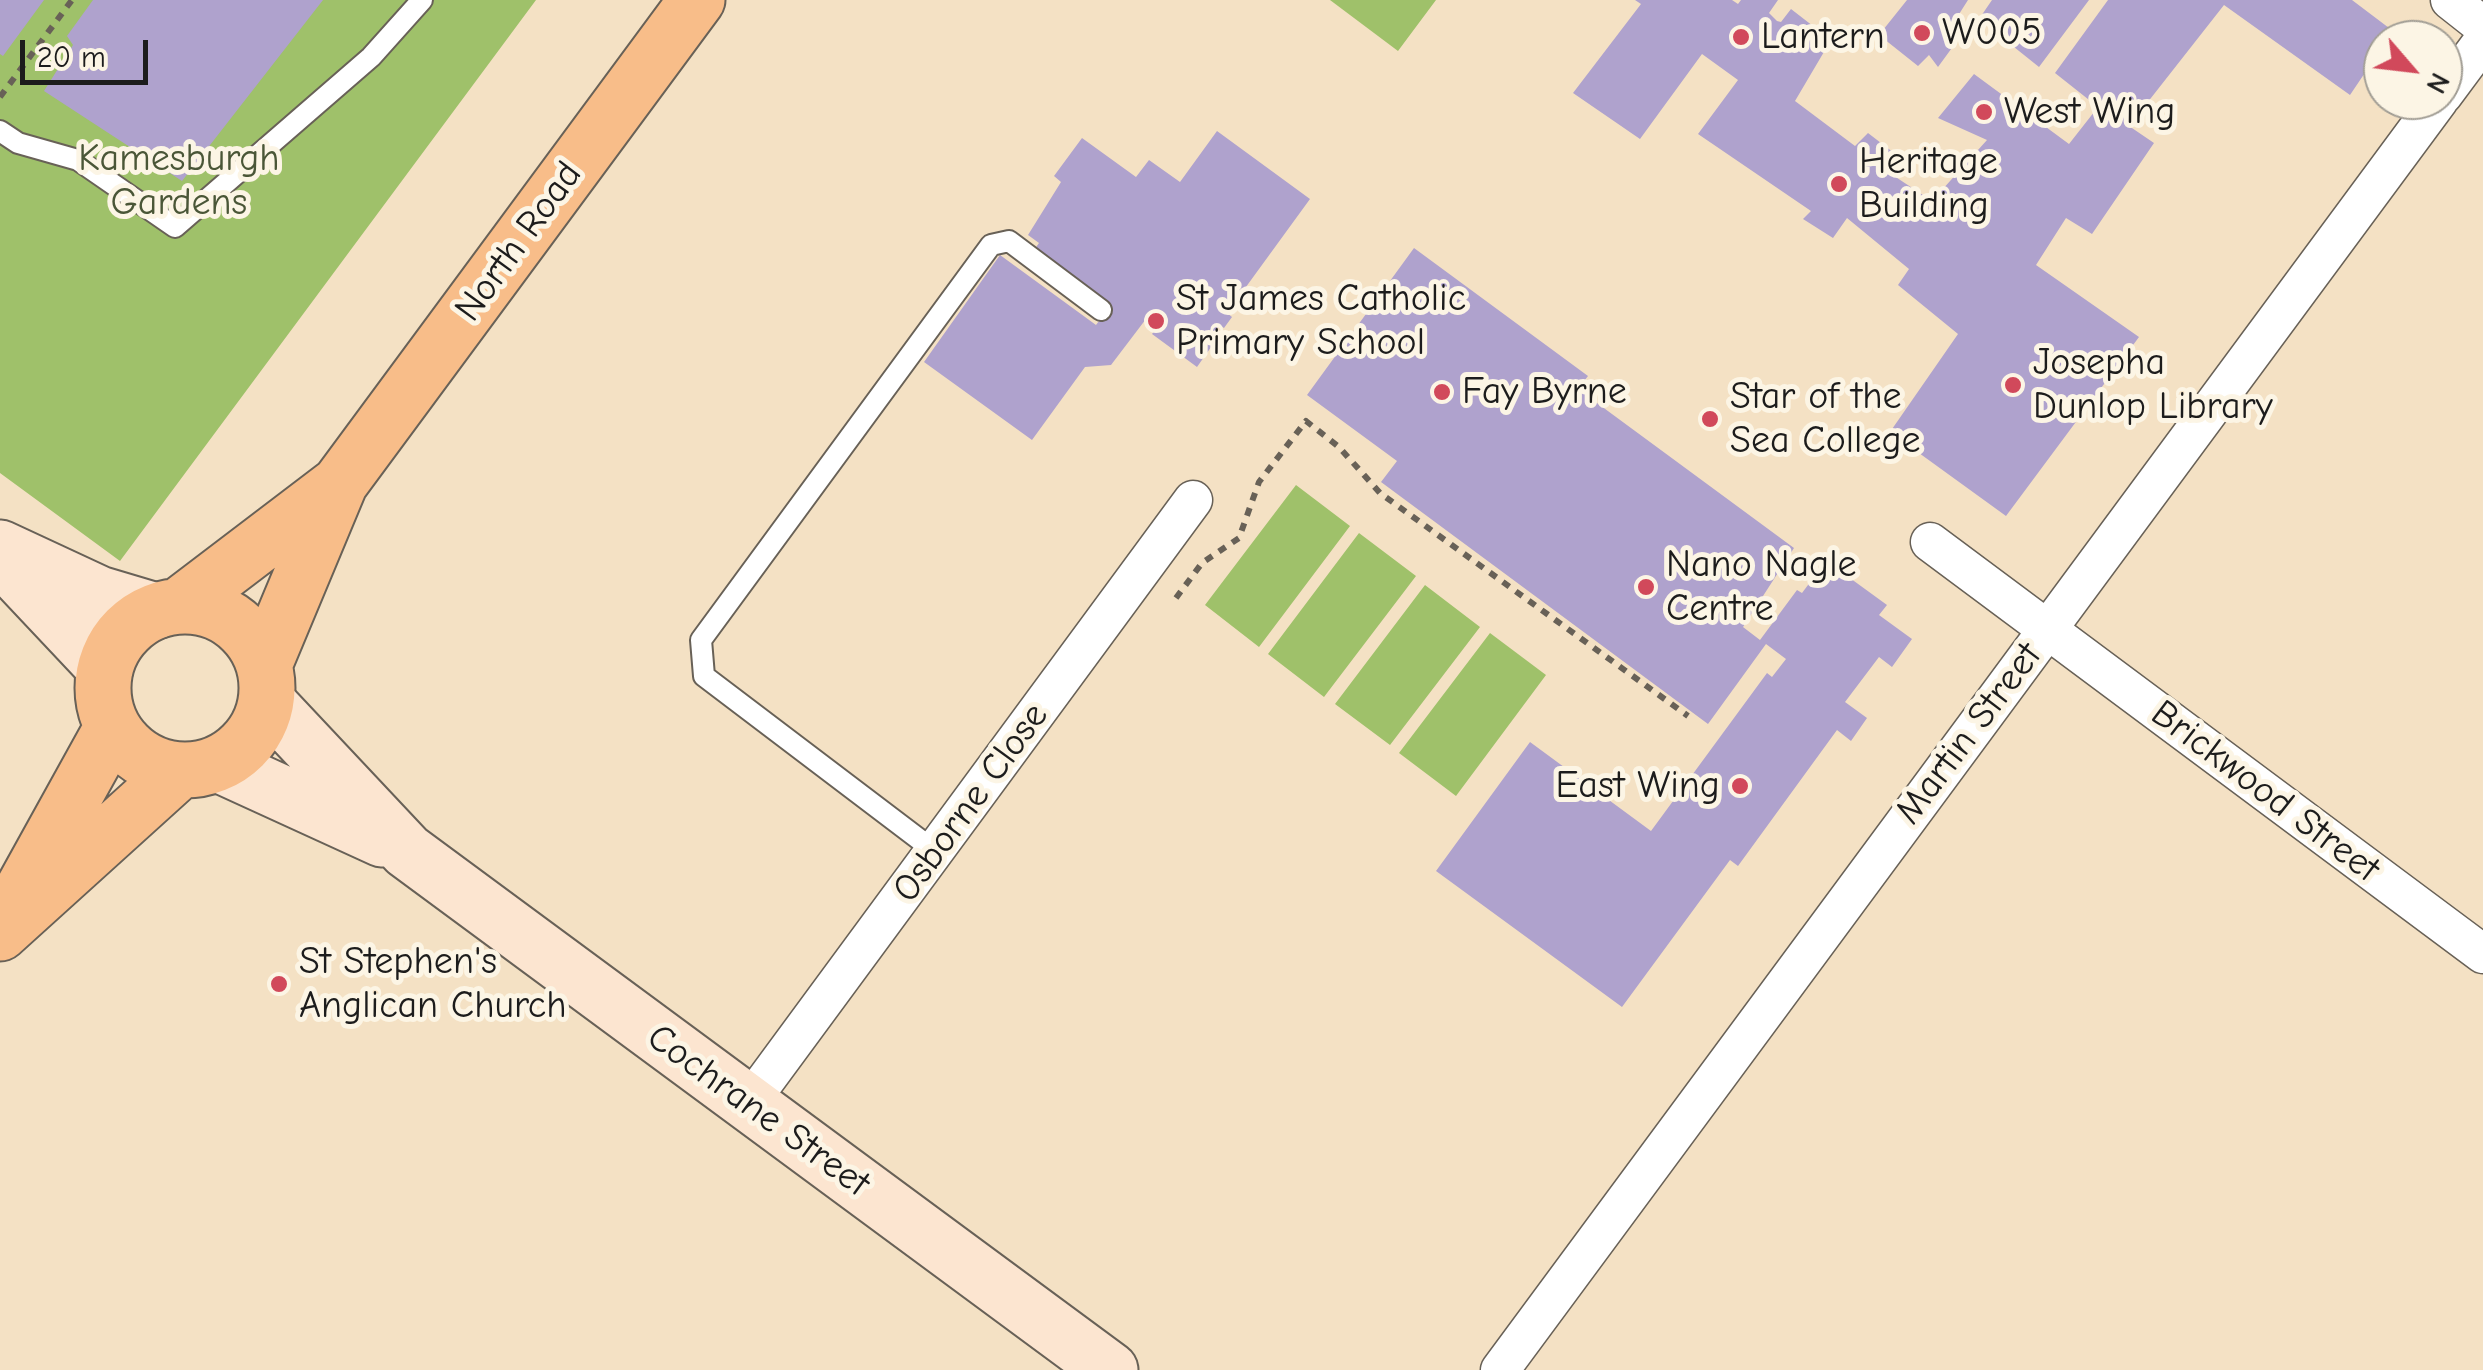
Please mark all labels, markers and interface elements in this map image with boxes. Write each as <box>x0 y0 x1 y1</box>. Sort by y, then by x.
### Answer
place label: W005 <box>1942 10 2042 56</box>
place label: Lantern <box>1761 14 1885 60</box>
scale bar <box>25 20 152 82</box>
north arrow <box>2363 20 2463 120</box>
marker: W005 <box>1911 22 1933 44</box>
marker: Lantern <box>1730 26 1752 48</box>
text: 20 m <box>37 40 106 75</box>
text: N <box>2419 68 2456 99</box>
place label: West Wing <box>2004 89 2175 135</box>
marker: West Wing <box>1973 101 1995 123</box>
park label: Kamesburgh Gardens <box>78 136 280 225</box>
place label: Heritage Building <box>1859 139 1998 228</box>
street label: North Road <box>446 153 592 331</box>
marker: Heritage Building <box>1828 173 1850 195</box>
place label: St James Catholic Primary School <box>1176 276 1466 366</box>
marker: St James Catholic Primary School <box>1145 310 1167 332</box>
place label: Josepha Dunlop Library <box>2033 340 2273 429</box>
place label: Fay Byrne <box>1462 369 1627 415</box>
place label: Star of the Sea College <box>1730 374 1921 464</box>
marker: Josepha Dunlop Library <box>2002 374 2024 396</box>
marker: Fay Byrne <box>1431 381 1453 403</box>
marker: Star of the Sea College <box>1699 408 1721 430</box>
place label: Nano Nagle Centre <box>1666 542 1857 632</box>
marker: Nano Nagle Centre <box>1635 576 1657 598</box>
street label: Martin Street <box>1886 634 2052 834</box>
street label: Brickwood Street <box>2142 691 2388 893</box>
street label: Osborne Close <box>884 695 1058 911</box>
place label: East Wing <box>1555 763 1720 809</box>
marker: East Wing <box>1729 775 1751 797</box>
place label: St Stephen's Anglican Church <box>299 939 567 1028</box>
marker: St Stephen's Anglican Church <box>268 973 290 995</box>
street label: Cochrane Street <box>638 1015 878 1207</box>

